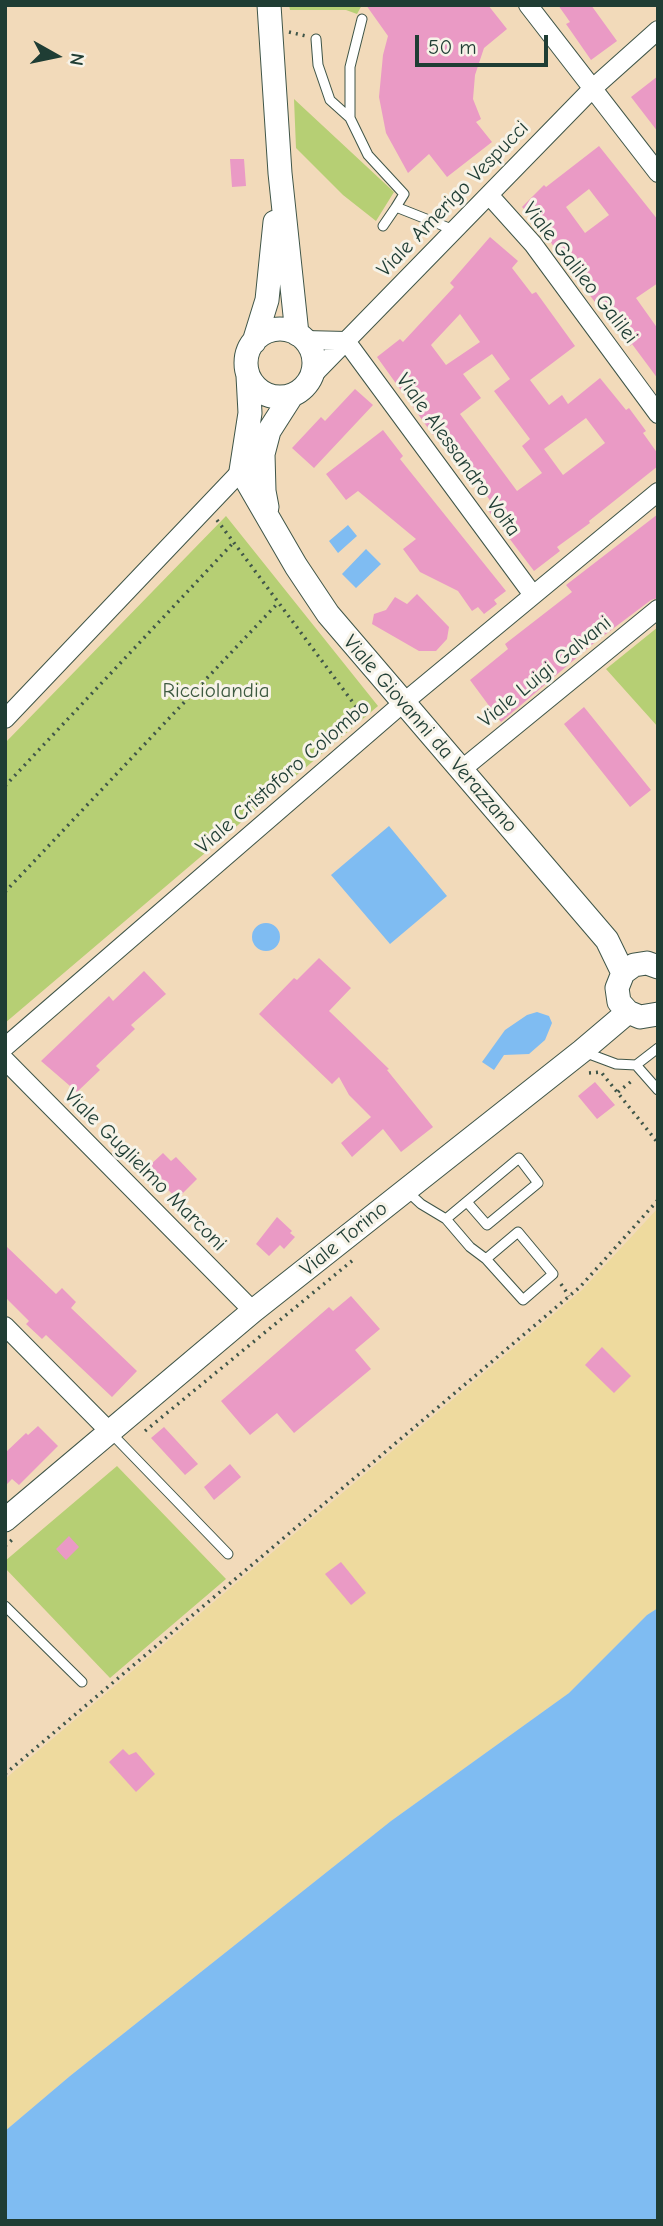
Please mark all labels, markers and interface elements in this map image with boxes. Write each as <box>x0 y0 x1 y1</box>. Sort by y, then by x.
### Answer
north arrow <box>21 21 91 91</box>
scale bar <box>418 21 551 65</box>
text: 50 m <box>428 35 477 59</box>
text: N <box>65 51 89 67</box>
street label: Viale Amerigo Vespucci <box>372 116 534 282</box>
street label: Viale Galileo Galilei <box>517 197 643 349</box>
street label: Viale Alessandro Volta <box>390 369 526 541</box>
street label: Viale Luigi Galvani <box>473 611 617 733</box>
street label: Viale Giovanni da Verazzano <box>337 630 523 838</box>
park label: Ricciolandia <box>162 678 270 704</box>
street label: Viale Cristoforo Colombo <box>191 695 375 859</box>
street label: Viale Guglielmo Marconi <box>58 1083 232 1257</box>
street label: Viale Torino <box>295 1196 393 1282</box>

